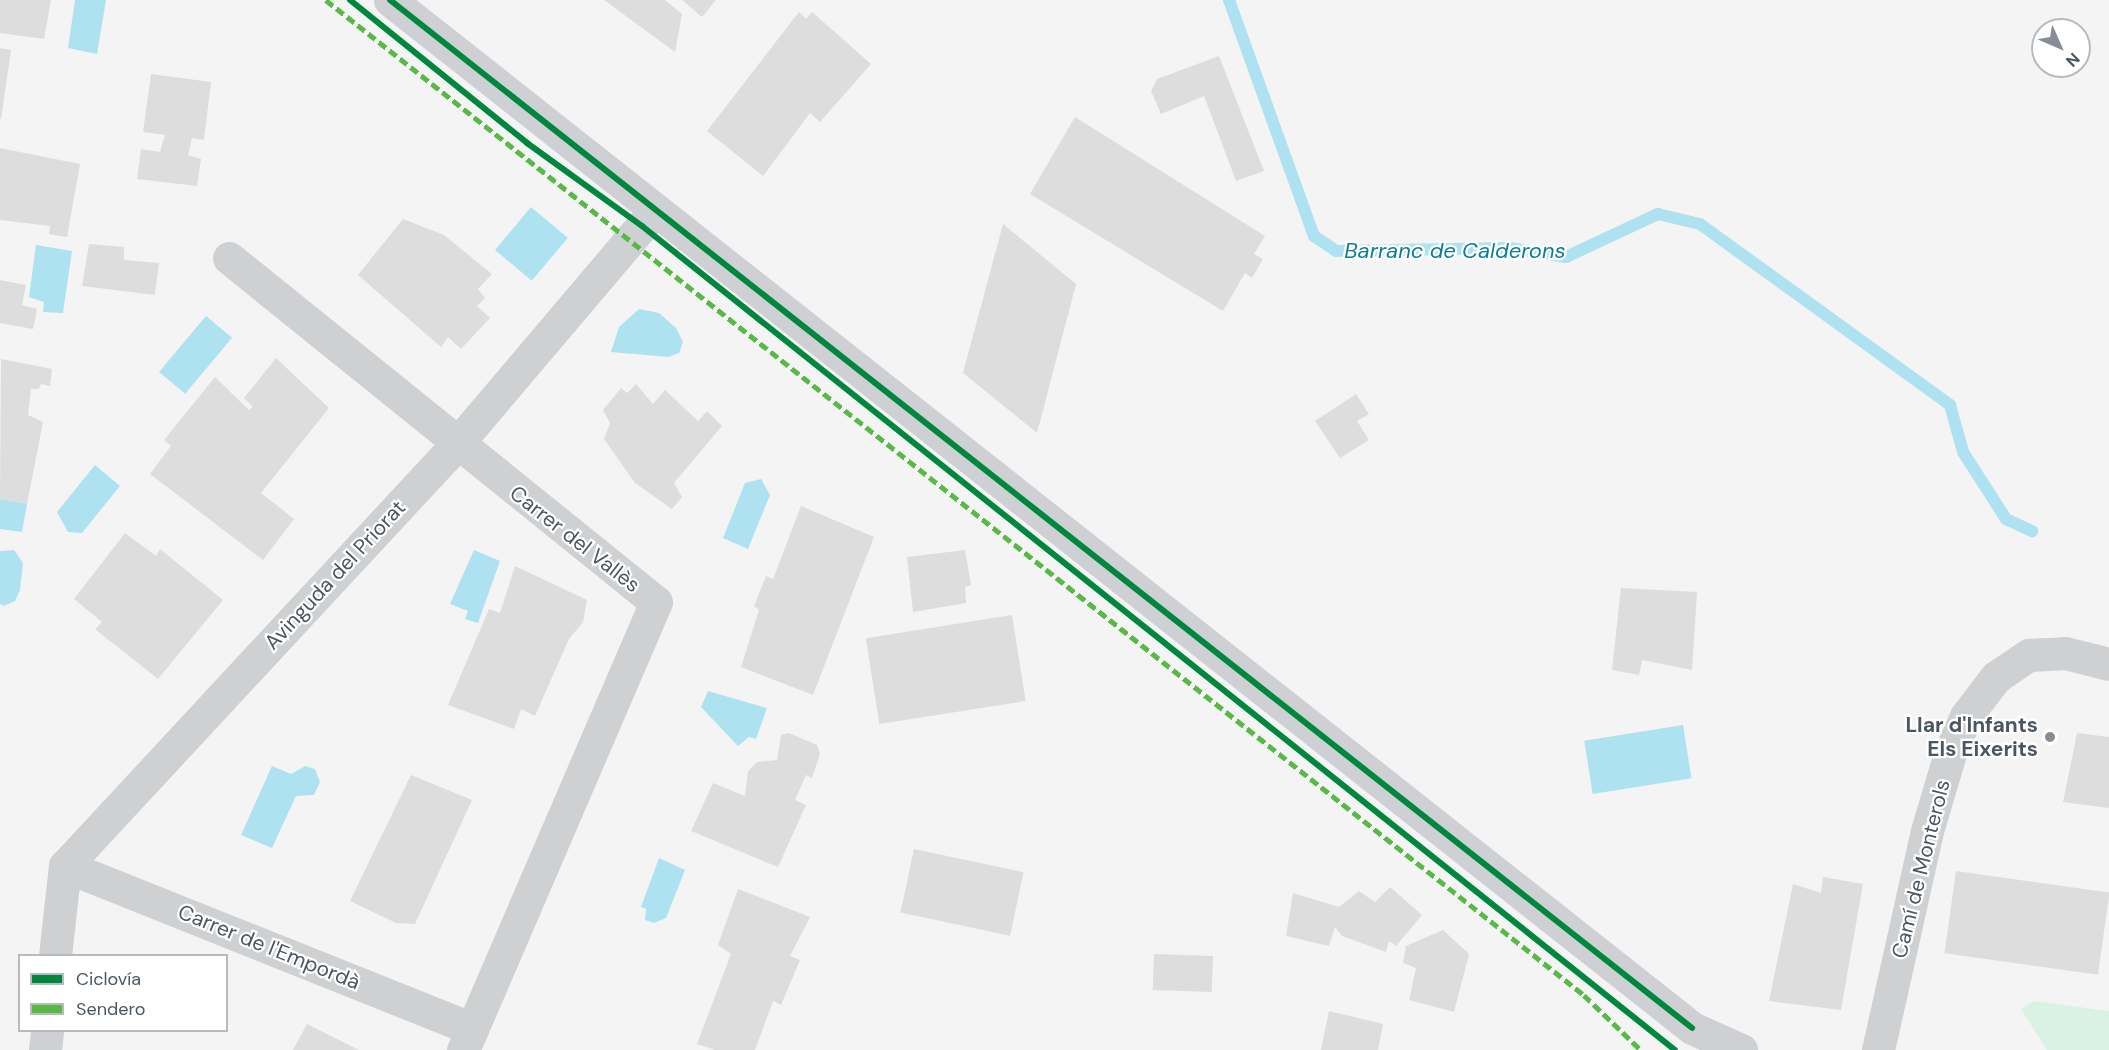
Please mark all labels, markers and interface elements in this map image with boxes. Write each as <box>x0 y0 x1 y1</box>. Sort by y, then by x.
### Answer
north arrow <box>2031 18 2091 78</box>
text: N <box>2061 48 2084 71</box>
water label: Barranc de Calderons <box>1344 238 1566 264</box>
street label: Carrer del Vallès <box>505 480 645 598</box>
street label: Avinguda del Priorat <box>259 495 411 655</box>
place label: Llar d'Infants Els Eixerits <box>1905 712 2038 762</box>
marker: Llar d'Infants Els Eixerits <box>2043 730 2057 744</box>
street label: Camí de Monterols <box>1887 777 1955 961</box>
street label: Carrer de l'Empordà <box>174 899 364 995</box>
legend <box>18 954 228 1032</box>
text: Ciclovía <box>76 967 141 991</box>
text: Sendero <box>76 997 146 1021</box>

